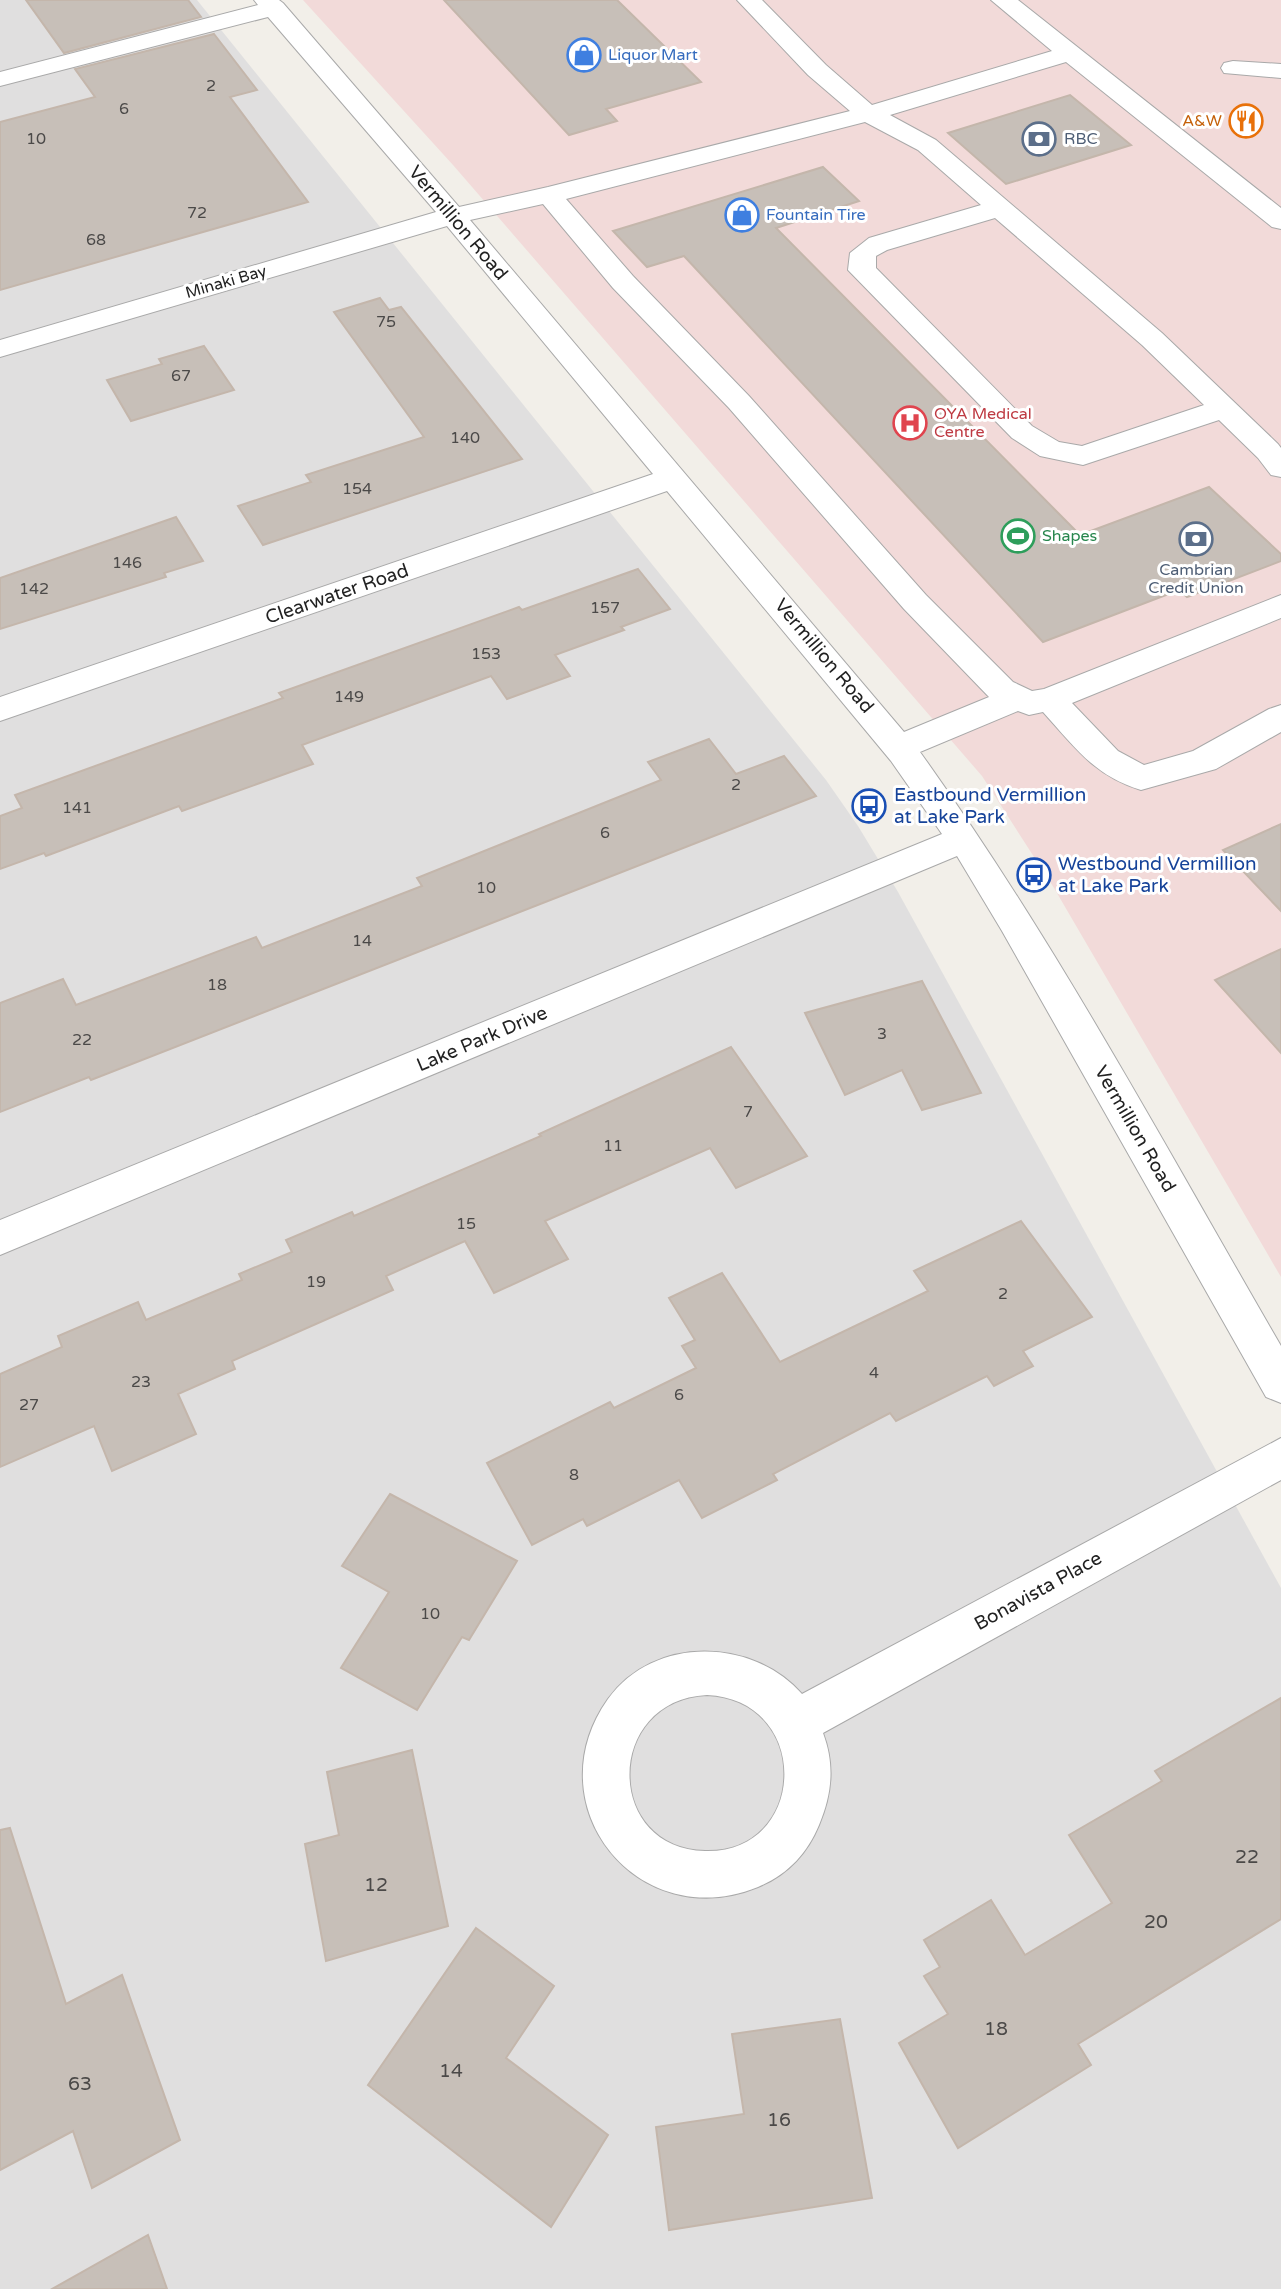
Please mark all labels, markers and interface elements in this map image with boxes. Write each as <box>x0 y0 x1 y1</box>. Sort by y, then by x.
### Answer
shop icon: Liquor Mart <box>565 36 603 74</box>
place label: Liquor Mart <box>608 45 698 65</box>
house number: 2 <box>206 76 216 96</box>
house number: 6 <box>119 99 129 119</box>
restaurant icon: A&W <box>1227 102 1265 140</box>
place label: A&W <box>1182 111 1222 131</box>
bank icon: RBC <box>1020 120 1058 158</box>
house number: 10 <box>26 129 46 149</box>
place label: RBC <box>1064 129 1098 149</box>
street label: Vermillion Road <box>404 161 512 285</box>
shop icon: Fountain Tire <box>723 196 761 234</box>
house number: 72 <box>187 203 207 223</box>
place label: Fountain Tire <box>766 205 866 225</box>
house number: 68 <box>86 230 106 250</box>
street label: Minaki Bay <box>183 261 269 303</box>
house number: 75 <box>376 312 396 332</box>
house number: 67 <box>171 366 191 386</box>
hospital icon: OYA Medical Centre <box>891 404 929 442</box>
place label: OYA Medical Centre <box>934 404 1032 442</box>
house number: 140 <box>450 428 480 448</box>
house number: 154 <box>342 479 372 499</box>
sports icon: Shapes <box>999 517 1037 555</box>
bank icon: Cambrian Credit Union <box>1177 520 1215 558</box>
place label: Shapes <box>1042 526 1097 546</box>
house number: 146 <box>112 553 142 573</box>
street label: Clearwater Road <box>263 559 411 629</box>
place label: Cambrian Credit Union <box>1148 560 1244 598</box>
house number: 142 <box>19 579 49 599</box>
street label: Vermillion Road <box>770 594 878 718</box>
house number: 157 <box>590 598 620 618</box>
house number: 153 <box>471 644 501 664</box>
house number: 149 <box>334 687 364 707</box>
house number: 2 <box>731 775 741 795</box>
place label: Eastbound Vermillion at Lake Park <box>894 784 1086 828</box>
bus stop icon: Eastbound Vermillion at Lake Park <box>850 787 888 825</box>
house number: 141 <box>62 798 92 818</box>
house number: 6 <box>600 823 610 843</box>
place label: Westbound Vermillion at Lake Park <box>1058 853 1257 897</box>
bus stop icon: Westbound Vermillion at Lake Park <box>1015 856 1053 894</box>
house number: 10 <box>476 878 496 898</box>
house number: 14 <box>352 931 372 951</box>
house number: 18 <box>207 975 227 995</box>
street label: Lake Park Drive <box>413 1002 551 1076</box>
house number: 3 <box>877 1024 887 1044</box>
house number: 22 <box>72 1030 92 1050</box>
street label: Vermillion Road <box>1090 1062 1180 1196</box>
house number: 7 <box>743 1102 753 1122</box>
house number: 11 <box>603 1136 623 1156</box>
house number: 15 <box>456 1214 476 1234</box>
house number: 19 <box>306 1272 326 1292</box>
house number: 2 <box>998 1284 1008 1304</box>
house number: 4 <box>869 1363 879 1383</box>
house number: 23 <box>131 1372 151 1392</box>
house number: 6 <box>674 1385 684 1405</box>
house number: 27 <box>19 1395 39 1415</box>
house number: 8 <box>569 1465 579 1485</box>
street label: Bonavista Place <box>970 1547 1106 1635</box>
house number: 10 <box>420 1604 440 1624</box>
house number: 22 <box>1235 1846 1259 1868</box>
house number: 12 <box>364 1874 388 1896</box>
house number: 20 <box>1144 1911 1168 1933</box>
house number: 18 <box>984 2018 1008 2040</box>
house number: 14 <box>439 2060 463 2082</box>
house number: 63 <box>68 2073 92 2095</box>
house number: 16 <box>767 2109 791 2131</box>

